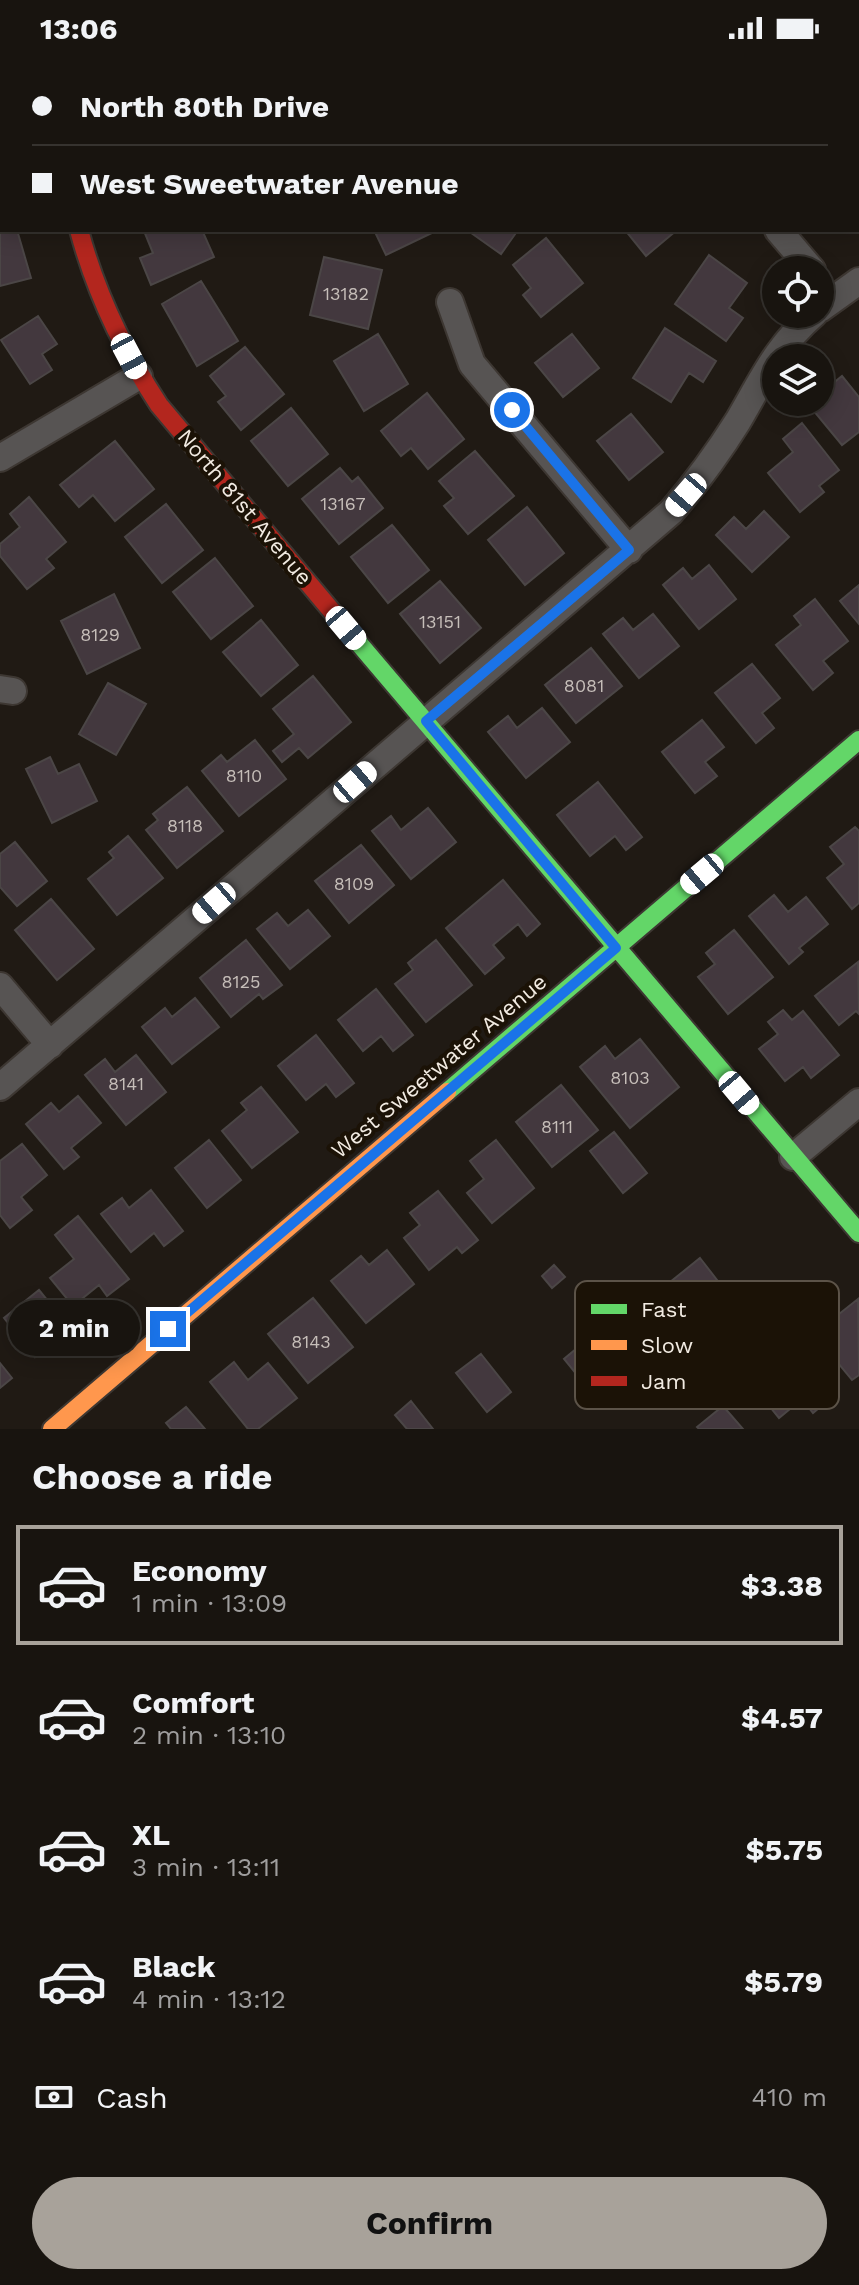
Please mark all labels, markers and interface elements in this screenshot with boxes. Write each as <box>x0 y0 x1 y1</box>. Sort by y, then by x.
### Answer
text: 13:06 <box>40 11 118 46</box>
text: North 80th Drive <box>80 89 329 124</box>
text: West Sweetwater Avenue <box>80 166 459 201</box>
map controls <box>762 256 834 416</box>
button: locate <box>762 256 834 328</box>
house number: 13182 <box>323 283 369 304</box>
car <box>107 329 151 383</box>
button: layers <box>762 344 834 416</box>
route start <box>494 392 530 428</box>
street label: North 81st Avenue <box>173 424 317 590</box>
car <box>661 469 711 521</box>
house number: 13167 <box>320 493 366 514</box>
car <box>321 602 371 654</box>
house number: 13151 <box>419 611 461 632</box>
house number: 8129 <box>80 624 120 645</box>
house number: 8081 <box>564 675 604 696</box>
car <box>329 757 381 807</box>
house number: 8110 <box>226 765 262 786</box>
house number: 8118 <box>167 815 203 836</box>
car <box>676 849 728 899</box>
house number: 8109 <box>334 873 374 894</box>
car <box>188 878 240 928</box>
street label: West Sweetwater Avenue <box>326 969 552 1163</box>
house number: 8125 <box>221 971 261 992</box>
house number: 8103 <box>610 1067 650 1088</box>
car <box>714 1067 764 1119</box>
house number: 8141 <box>108 1073 144 1094</box>
house number: 8111 <box>541 1116 573 1137</box>
legend <box>575 1281 839 1409</box>
text: Fast <box>641 1297 687 1322</box>
callout: 2 min <box>8 1301 140 1357</box>
route end <box>150 1311 186 1347</box>
text: 2 min <box>38 1313 110 1343</box>
house number: 8143 <box>291 1331 331 1352</box>
text: Slow <box>641 1333 693 1358</box>
text: Jam <box>641 1369 686 1394</box>
text: Choose a ride <box>32 1456 272 1498</box>
icon: car <box>36 1549 108 1621</box>
text: Economy <box>132 1553 267 1588</box>
text: $3.38 <box>741 1568 823 1603</box>
text: 1 min · 13:09 <box>132 1588 287 1618</box>
icon: car <box>36 1681 108 1753</box>
text: Comfort <box>132 1685 254 1720</box>
text: $4.57 <box>741 1700 823 1735</box>
text: 2 min · 13:10 <box>132 1720 286 1750</box>
icon: car <box>36 1813 108 1885</box>
text: XL <box>132 1817 170 1852</box>
text: $5.75 <box>746 1832 823 1867</box>
text: 3 min · 13:11 <box>132 1852 280 1882</box>
icon: car <box>36 1945 108 2017</box>
text: Black <box>132 1949 216 1984</box>
text: $5.79 <box>744 1964 823 1999</box>
text: 4 min · 13:12 <box>132 1984 286 2014</box>
icon: cash <box>32 2075 76 2119</box>
text: Cash <box>96 2080 168 2115</box>
text: 410 m <box>752 2082 827 2112</box>
button: Confirm <box>32 2177 827 2269</box>

